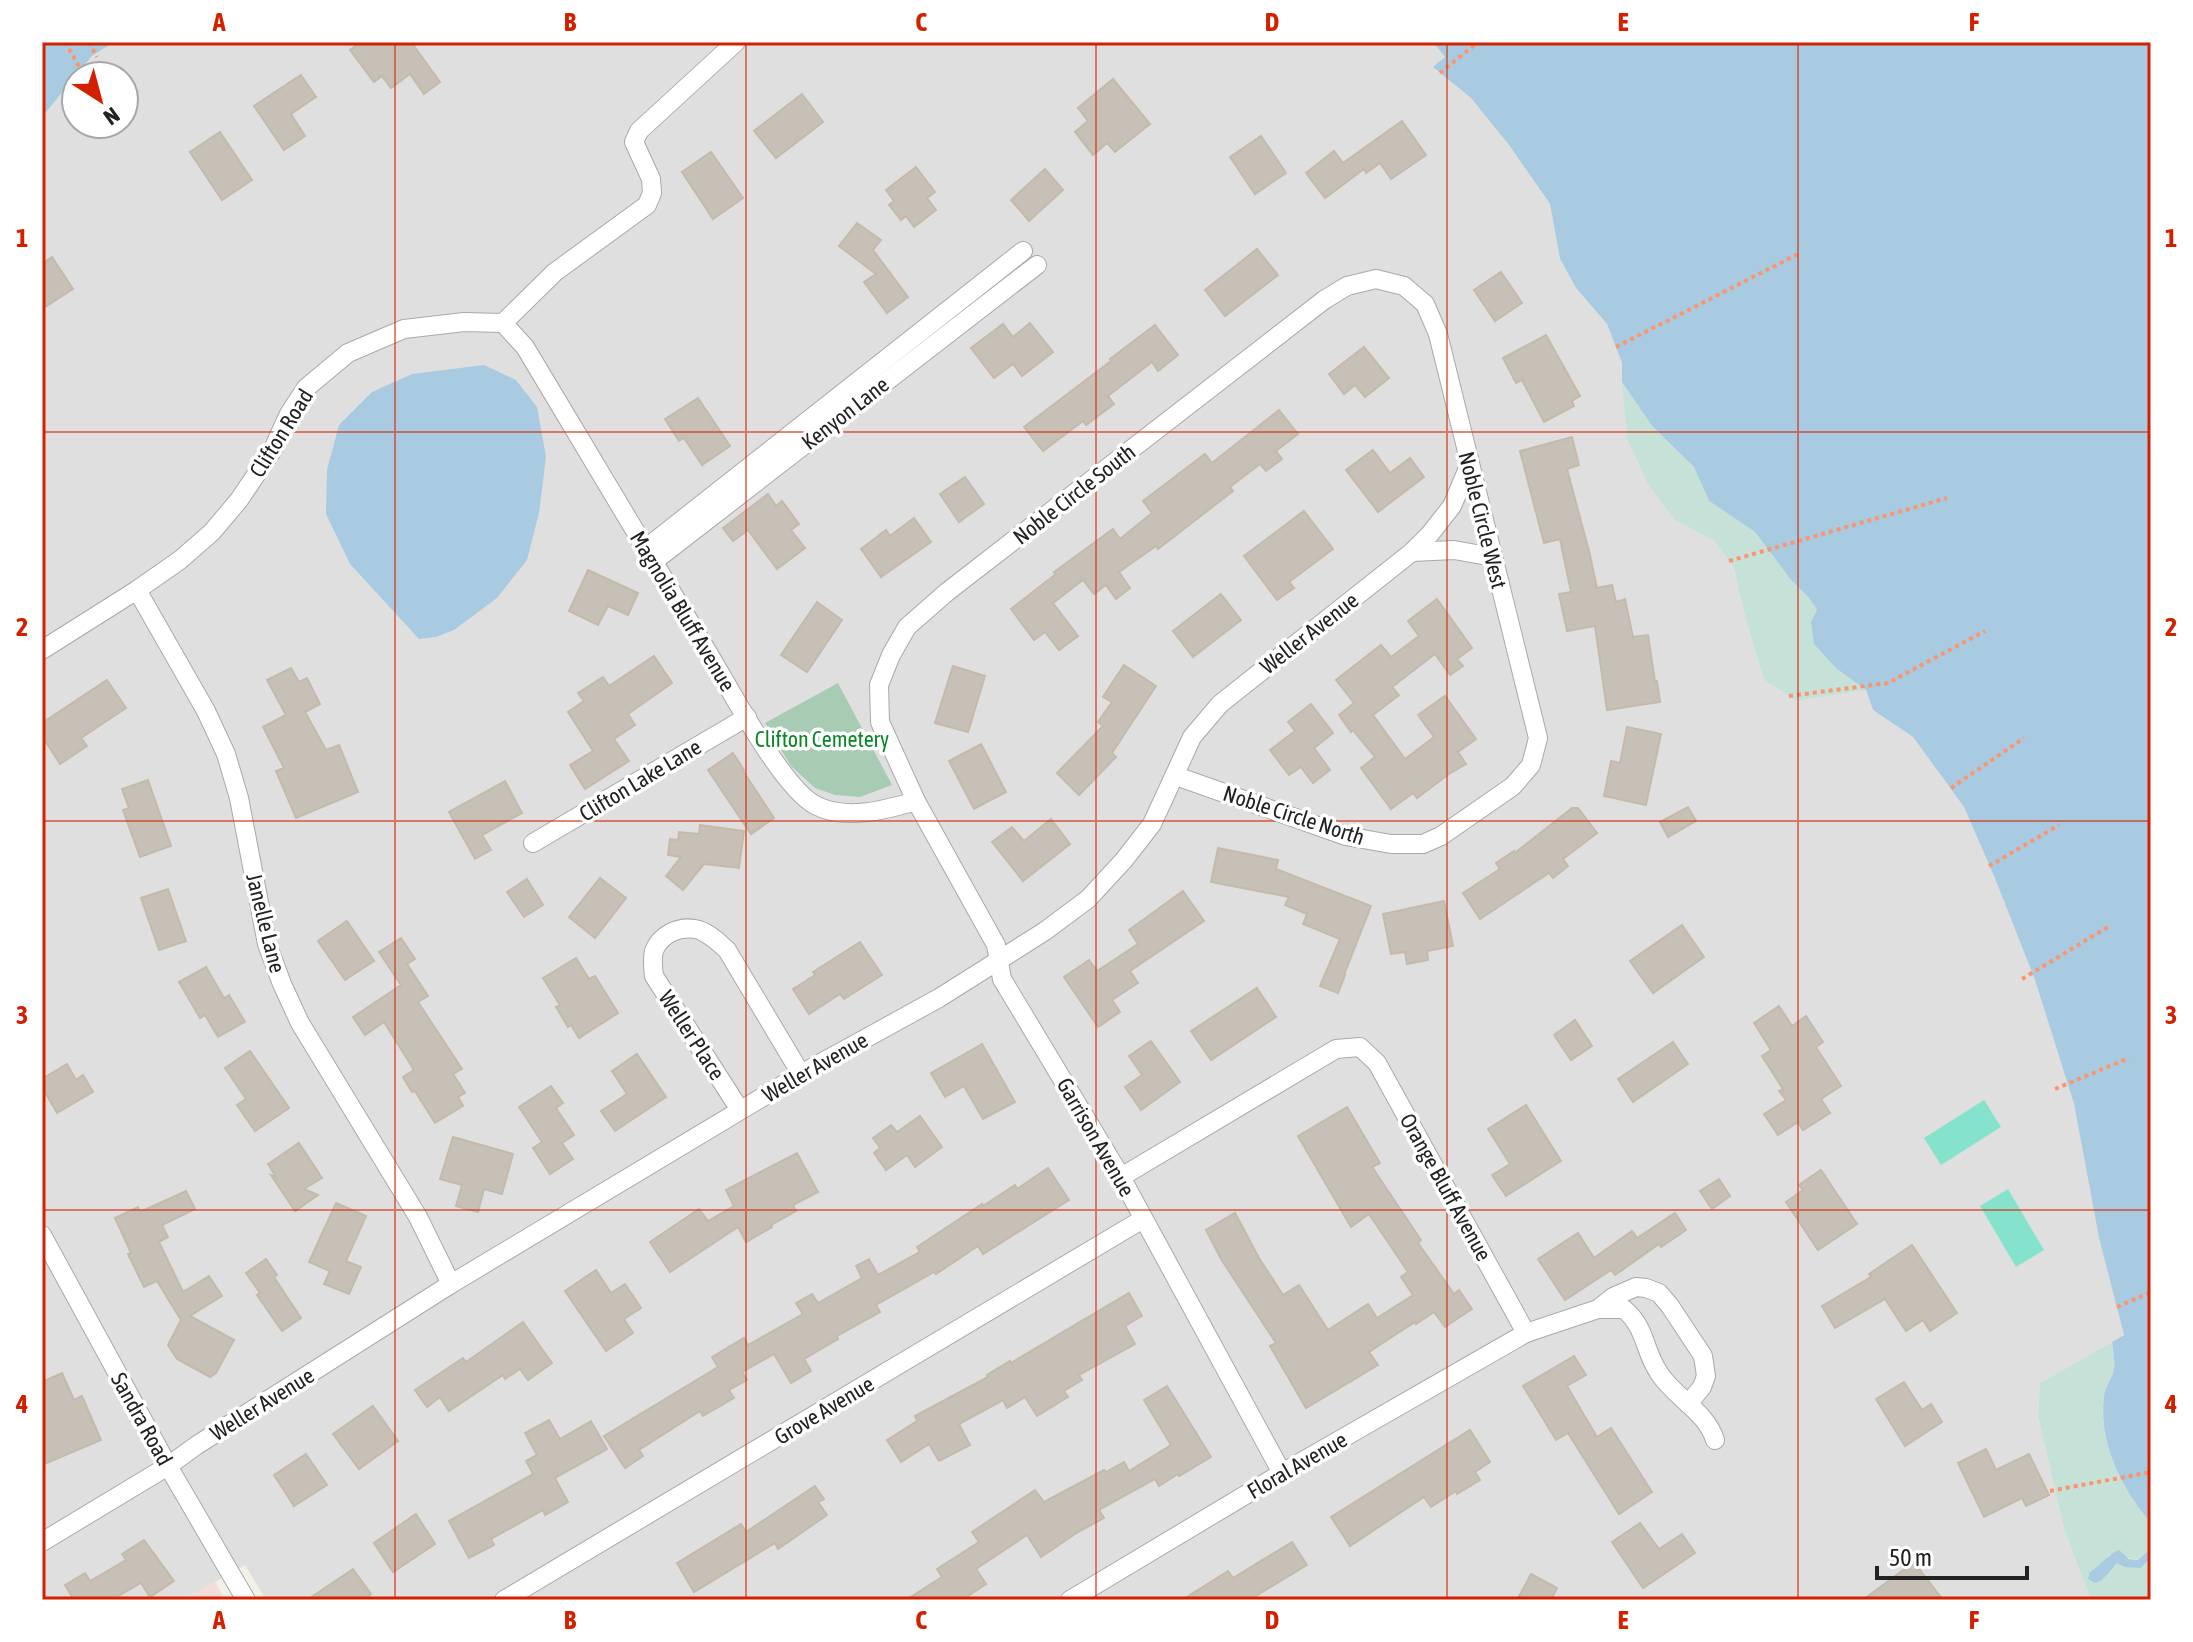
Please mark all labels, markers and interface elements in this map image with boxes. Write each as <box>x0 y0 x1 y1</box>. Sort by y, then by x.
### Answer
text: A <box>212 7 226 37</box>
text: B <box>564 7 577 37</box>
text: C <box>915 7 927 37</box>
text: D <box>1265 7 1279 37</box>
text: E <box>1617 7 1629 37</box>
text: F <box>1969 7 1980 37</box>
north arrow <box>60 60 140 140</box>
text: N <box>99 102 125 131</box>
text: 1 <box>16 223 28 253</box>
text: 1 <box>2165 223 2177 253</box>
street label: Kenyon Lane <box>796 371 894 455</box>
street label: Clifton Road <box>244 384 318 482</box>
street label: Noble Circle South <box>1008 438 1140 550</box>
street label: Noble Circle West <box>1453 449 1513 591</box>
street label: Magnolia Bluff Avenue <box>625 526 741 696</box>
street label: Weller Avenue <box>1255 587 1363 679</box>
text: 2 <box>16 612 28 642</box>
text: 2 <box>2165 612 2177 642</box>
park label: Clifton Cemetery <box>755 726 889 752</box>
street label: Clifton Lake Lane <box>574 733 706 827</box>
street label: Noble Circle North <box>1220 780 1368 850</box>
street label: Janelle Lane <box>241 870 291 976</box>
street label: Weller Place <box>654 985 730 1085</box>
text: 3 <box>16 1000 28 1030</box>
text: 3 <box>2165 1000 2177 1030</box>
street label: Weller Avenue <box>758 1026 872 1108</box>
street label: Garrison Avenue <box>1052 1073 1140 1201</box>
street label: Orange Bluff Avenue <box>1395 1109 1497 1265</box>
street label: Weller Avenue <box>205 1362 319 1446</box>
street label: Sandra Road <box>106 1368 178 1470</box>
street label: Grove Avenue <box>770 1370 878 1450</box>
text: 4 <box>15 1389 28 1419</box>
text: 4 <box>2164 1389 2177 1419</box>
street label: Floral Avenue <box>1243 1426 1352 1504</box>
scale bar <box>1877 1530 2027 1580</box>
text: 50 m <box>1889 1544 1932 1571</box>
text: A <box>212 1605 226 1635</box>
text: B <box>564 1605 577 1635</box>
text: C <box>915 1605 927 1635</box>
text: D <box>1265 1605 1279 1635</box>
text: E <box>1617 1605 1629 1635</box>
text: F <box>1969 1605 1980 1635</box>

